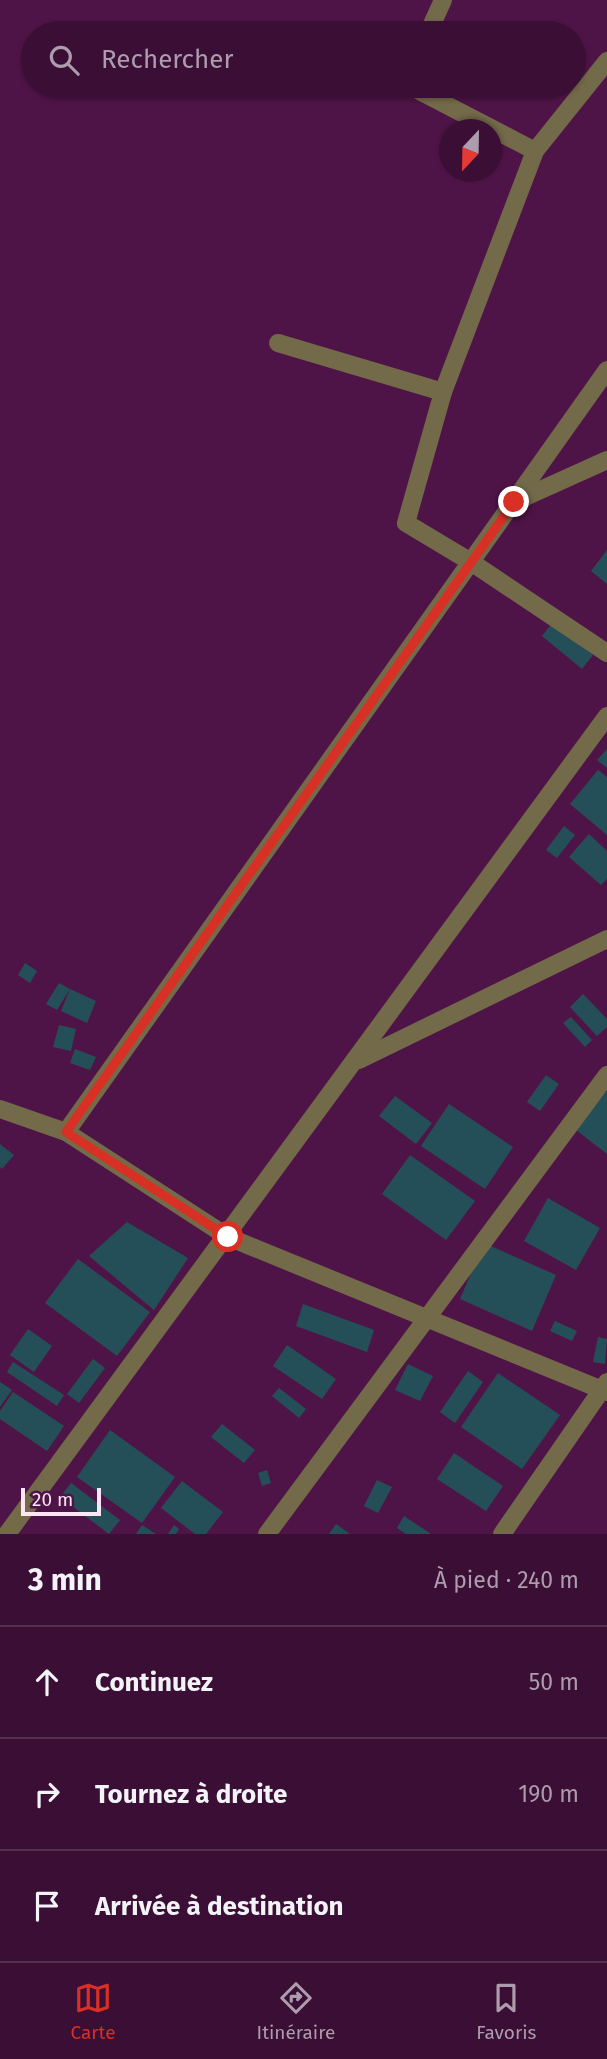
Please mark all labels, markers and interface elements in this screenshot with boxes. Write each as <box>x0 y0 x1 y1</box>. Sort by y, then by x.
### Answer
search box <box>21 21 586 98</box>
icon: search <box>45 41 83 79</box>
text: Rechercher <box>101 44 233 75</box>
north arrow <box>439 119 502 182</box>
route end <box>498 486 529 517</box>
route start <box>212 1221 243 1252</box>
scale bar <box>21 1485 102 1517</box>
text: 20 m <box>32 1488 73 1511</box>
text: 3 min <box>28 1562 102 1598</box>
text: À pied · 240 m <box>434 1566 579 1594</box>
icon: ahead <box>28 1663 66 1701</box>
text: Continuez <box>95 1667 213 1698</box>
text: 50 m <box>529 1668 579 1696</box>
icon: right <box>28 1775 66 1813</box>
text: Tournez à droite <box>95 1779 287 1810</box>
text: 190 m <box>518 1780 579 1808</box>
icon: arrive <box>28 1887 66 1925</box>
text: Arrivée à destination <box>95 1891 344 1922</box>
tab: Carte <box>70 1979 116 2044</box>
tab: Itinéraire <box>257 1979 335 2044</box>
tab: Favoris <box>476 1979 537 2044</box>

